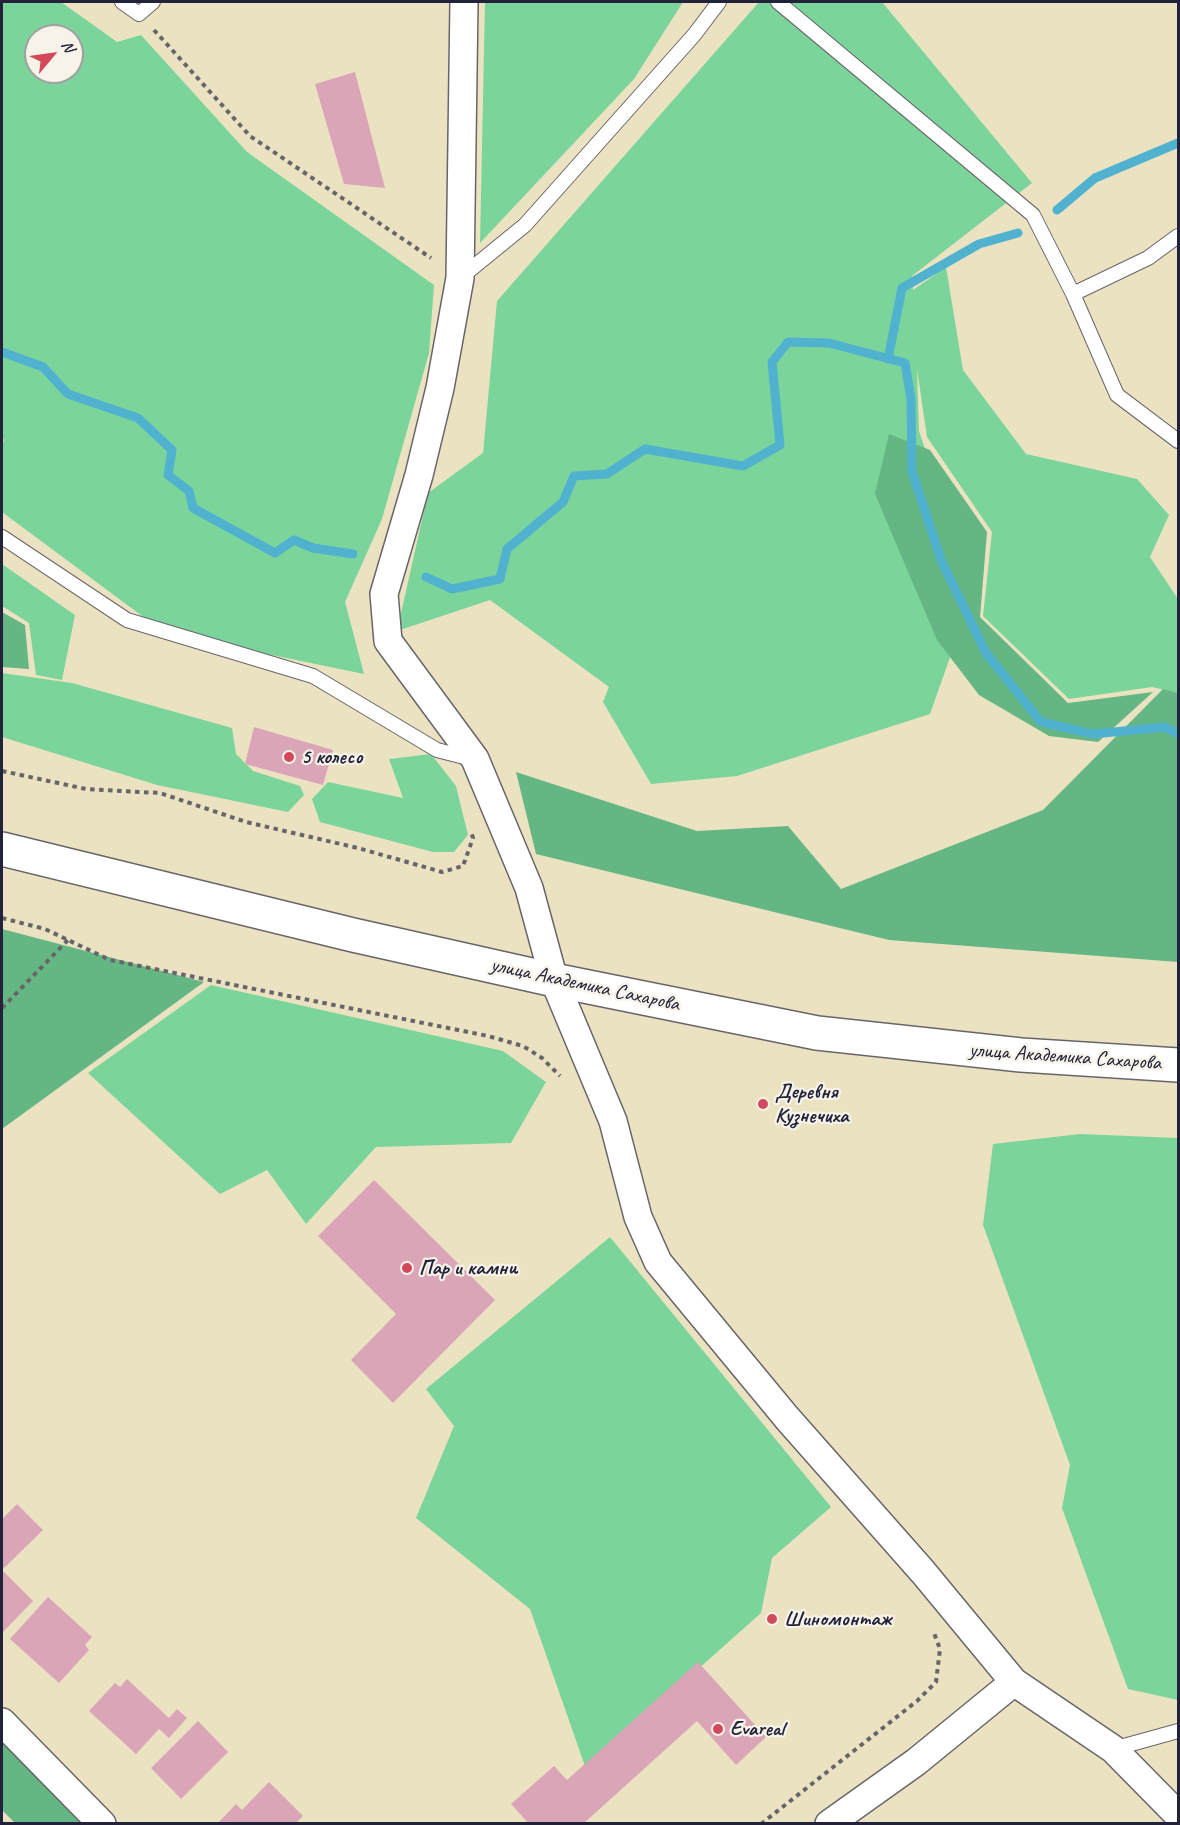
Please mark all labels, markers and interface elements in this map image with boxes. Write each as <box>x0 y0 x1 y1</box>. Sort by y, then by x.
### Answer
north arrow <box>24 24 84 84</box>
text: N <box>57 37 79 55</box>
place label: 5 колесо <box>301 744 363 770</box>
marker: 5 колесо <box>282 750 296 764</box>
street label: улица Академика Сахарова <box>488 953 682 1017</box>
street label: улица Академика Сахарова <box>968 1038 1162 1076</box>
place label: Деревня Кузнечиха <box>775 1079 848 1129</box>
marker: Деревня Кузнечиха <box>756 1097 770 1111</box>
place label: Пар и камни <box>419 1255 518 1281</box>
marker: Пар и камни <box>400 1261 414 1275</box>
place label: Шиномонтаж <box>784 1606 891 1632</box>
marker: Шиномонтаж <box>765 1612 779 1626</box>
place label: Evareal <box>730 1716 784 1742</box>
marker: Evareal <box>711 1722 725 1736</box>

